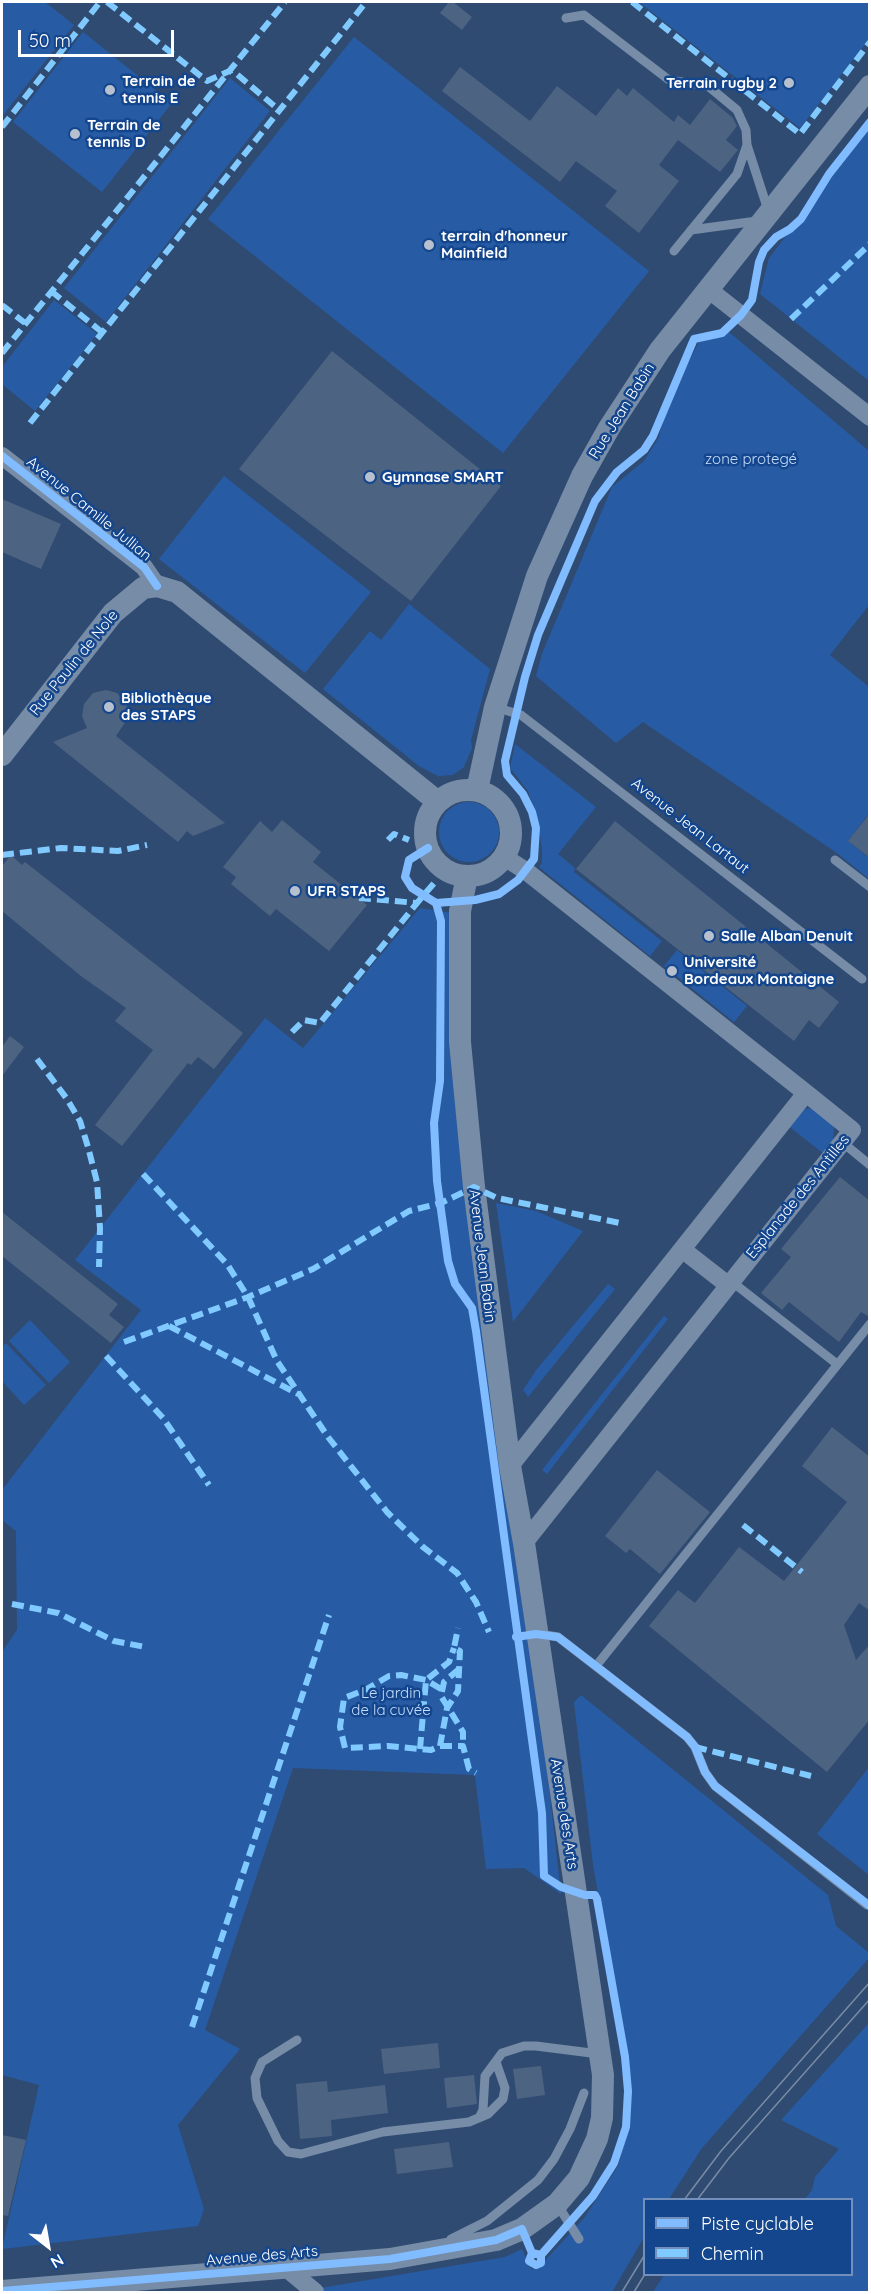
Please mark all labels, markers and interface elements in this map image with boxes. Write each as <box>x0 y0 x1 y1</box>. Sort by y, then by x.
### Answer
scale bar <box>21 18 177 56</box>
text: 50 m <box>29 29 71 52</box>
place label: Terrain de tennis E <box>122 72 196 107</box>
place label: Terrain rugby 2 <box>666 74 777 92</box>
marker: Terrain rugby 2 <box>782 76 796 90</box>
marker: Terrain de tennis E <box>103 83 117 97</box>
place label: Terrain de tennis D <box>87 116 161 151</box>
marker: Terrain de tennis D <box>68 127 82 141</box>
place label: terrain d'honneur Mainfield <box>441 227 568 262</box>
marker: terrain d'honneur Mainfield <box>422 238 436 252</box>
street label: Rue Jean Babin <box>585 360 659 462</box>
park label: zone protegé <box>705 450 797 468</box>
street label: Avenue Camille Jullian <box>23 453 155 565</box>
place label: Gymnase SMART <box>382 468 504 486</box>
marker: Gymnase SMART <box>363 470 377 484</box>
street label: Rue Paulin de Nole <box>26 607 122 719</box>
place label: Bibliothèque des STAPS <box>121 689 212 724</box>
marker: Bibliothèque des STAPS <box>102 700 116 714</box>
street label: Avenue Jean Lartaut <box>627 774 753 878</box>
place label: UFR STAPS <box>307 882 386 900</box>
marker: UFR STAPS <box>288 884 302 898</box>
place label: Salle Alban Denuit <box>721 927 853 945</box>
marker: Salle Alban Denuit <box>702 929 716 943</box>
place label: Université Bordeaux Montaigne <box>684 953 834 988</box>
marker: Université Bordeaux Montaigne <box>665 964 679 978</box>
street label: Esplanade des Antilles <box>742 1131 854 1263</box>
street label: Avenue Jean Babin <box>465 1188 499 1324</box>
park label: Le jardin de la cuvée <box>351 1684 431 1719</box>
street label: Avenue des Arts <box>546 1757 582 1871</box>
legend <box>643 2198 853 2276</box>
text: Piste cyclable <box>701 2212 814 2235</box>
north arrow <box>18 2216 78 2276</box>
street label: Avenue des Arts <box>205 2242 319 2270</box>
text: Chemin <box>701 2242 764 2265</box>
text: N <box>47 2250 67 2273</box>

